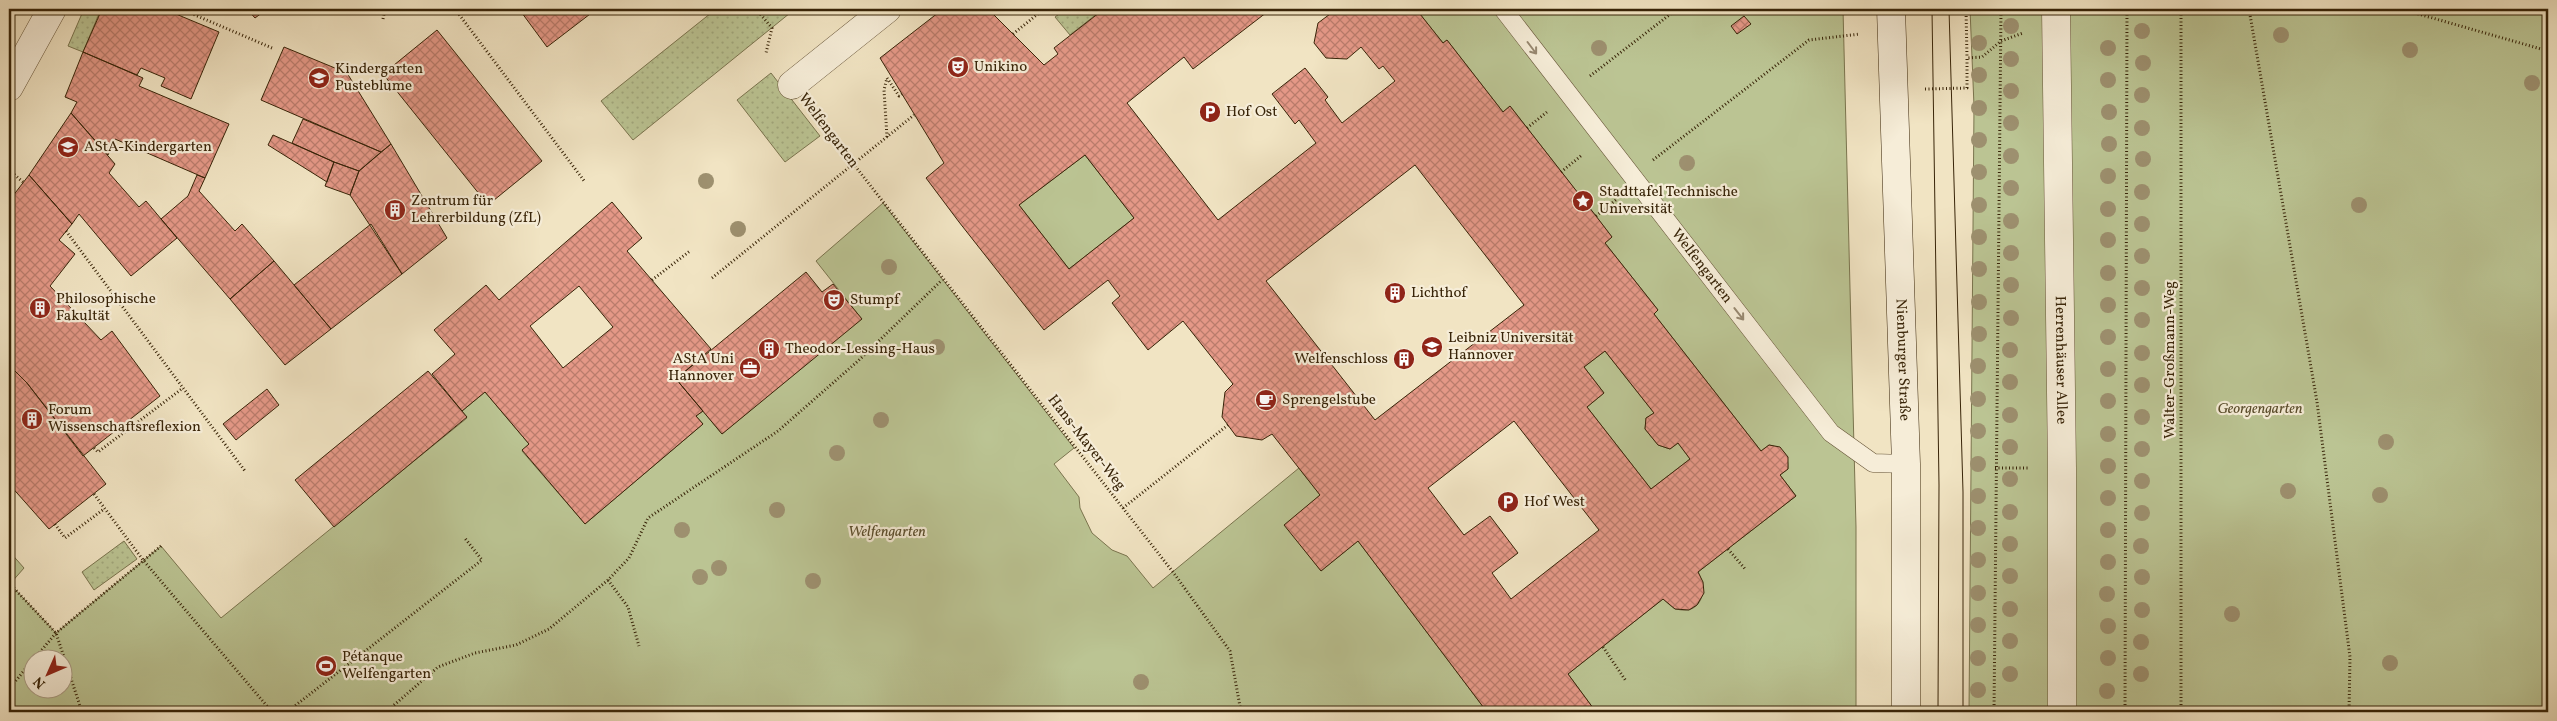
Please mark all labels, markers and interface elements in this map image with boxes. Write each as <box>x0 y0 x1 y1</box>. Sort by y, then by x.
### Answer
one-way arrow <box>1527 41 1538 54</box>
theatre icon: Unikino <box>946 55 970 79</box>
place label: Unikino <box>974 57 1027 78</box>
place label: Kindergarten Pusteblume <box>335 59 423 97</box>
school or university icon: Kindergarten Pusteblume <box>307 66 331 90</box>
street label: Welfengarten <box>793 89 863 173</box>
parking icon: Hof Ost <box>1198 100 1222 124</box>
place label: Hof Ost <box>1226 102 1278 123</box>
school or university icon: AStA-Kindergarten <box>56 135 80 159</box>
place label: AStA-Kindergarten <box>84 137 212 158</box>
place label: Stadttafel Technische Universität <box>1599 182 1738 220</box>
place icon: Stadttafel Technische Universität <box>1571 189 1595 213</box>
place label: Zentrum für Lehrerbildung (ZfL) <box>411 191 541 229</box>
building icon: Zentrum für Lehrerbildung (ZfL) <box>383 198 407 222</box>
street label: Welfengarten <box>1666 224 1738 308</box>
building icon: Lichthof <box>1383 281 1407 305</box>
street label: Walter-Großmann-Weg <box>2160 281 2181 439</box>
place label: Lichthof <box>1411 283 1468 304</box>
theatre icon: Stumpf <box>822 288 846 312</box>
place label: Philosophische Fakultät <box>56 289 156 327</box>
place label: Stumpf <box>850 290 901 311</box>
street label: Herrenhäuser Allee <box>2049 295 2072 424</box>
building icon: Philosophische Fakultät <box>28 296 52 320</box>
street label: Nienburger Straße <box>1890 298 1915 421</box>
one-way arrow <box>1734 307 1745 320</box>
place label: Leibniz Universität Hannover <box>1448 328 1574 366</box>
school or university icon: Leibniz Universität Hannover <box>1420 335 1444 359</box>
building icon: Theodor-Lessing-Haus <box>757 337 781 361</box>
place label: Theodor-Lessing-Haus <box>785 339 935 360</box>
building icon: Welfenschloss <box>1392 347 1416 371</box>
place label: AStA Uni Hannover <box>668 349 734 387</box>
place label: Welfenschloss <box>1294 349 1388 370</box>
office icon: AStA Uni Hannover <box>738 356 762 380</box>
cafe icon: Sprengelstube <box>1254 388 1278 412</box>
place label: Sprengelstube <box>1282 390 1376 411</box>
street label: Hans-Mayer-Weg <box>1042 391 1130 496</box>
park label: Georgengarten <box>2217 399 2303 420</box>
place label: Forum Wissenschaftsreflexion <box>48 400 201 438</box>
building icon: Forum Wissenschaftsreflexion <box>20 407 44 431</box>
parking icon: Hof West <box>1496 490 1520 514</box>
place label: Hof West <box>1524 492 1585 513</box>
park label: Welfengarten <box>848 522 926 543</box>
place label: Pétanque Welfengarten <box>342 647 431 685</box>
north arrow <box>22 648 72 698</box>
sports icon: Pétanque Welfengarten <box>314 654 338 678</box>
text: N <box>30 672 50 692</box>

